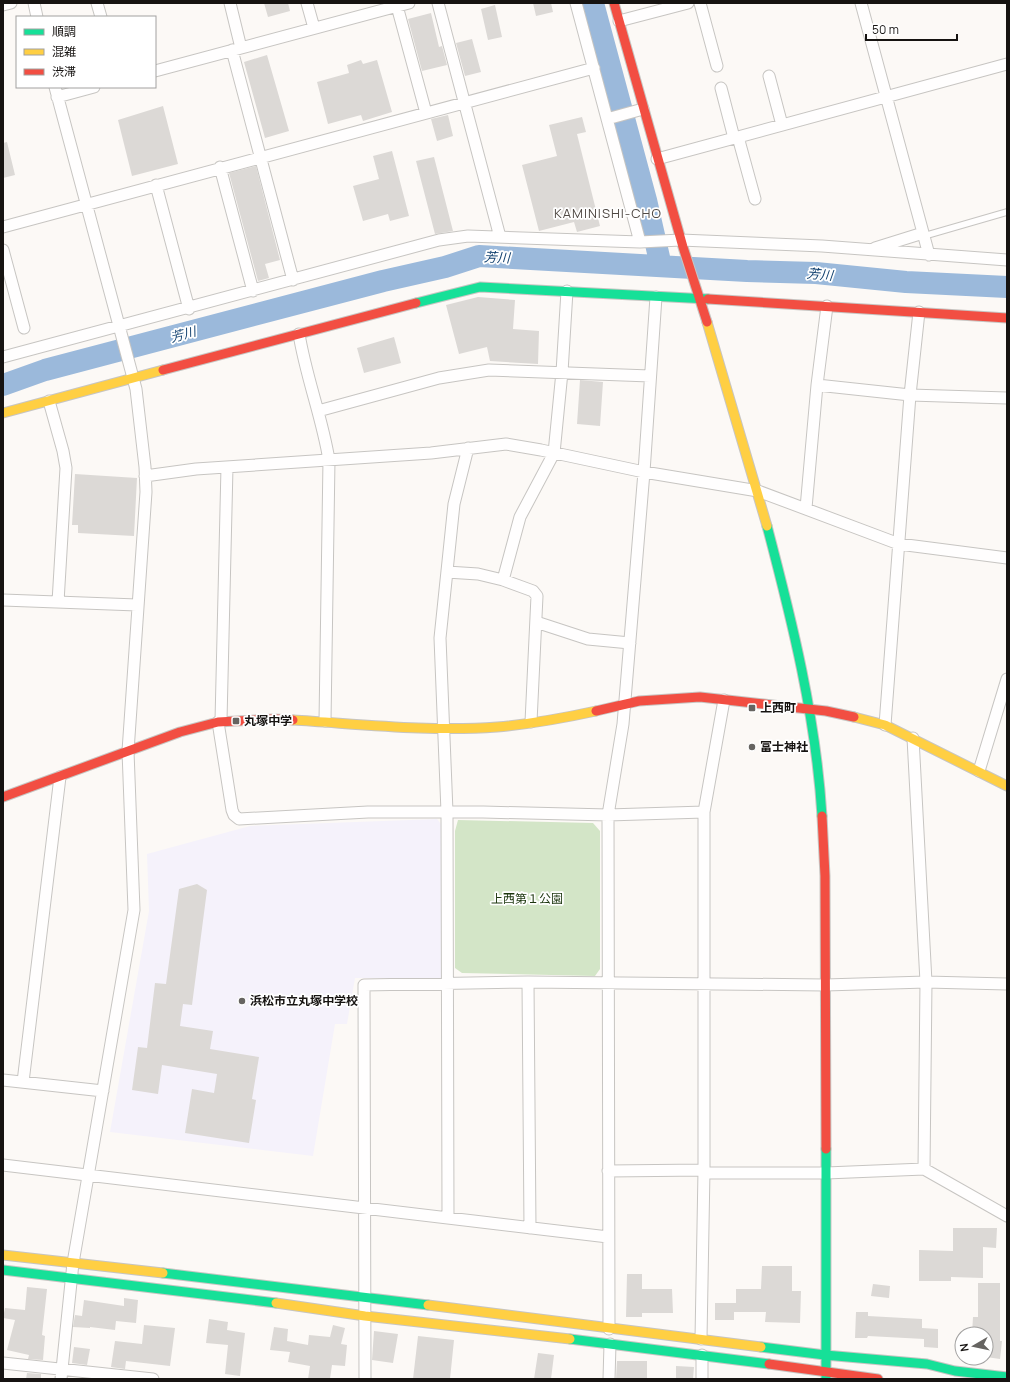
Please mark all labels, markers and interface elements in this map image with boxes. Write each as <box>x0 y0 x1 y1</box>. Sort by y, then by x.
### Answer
legend <box>16 16 156 88</box>
scale bar <box>866 16 957 42</box>
text: 50 m <box>872 21 899 38</box>
text: 順調 <box>52 23 76 40</box>
text: 混雑 <box>52 43 76 60</box>
text: 渋滞 <box>52 63 76 80</box>
district label: KAMINISHI-CHO <box>554 204 662 222</box>
water label: 芳川 <box>484 248 512 267</box>
water label: 芳川 <box>806 264 836 284</box>
water label: 芳川 <box>168 321 200 346</box>
place label: 上西町 <box>760 699 796 716</box>
marker: 上西町 <box>747 703 757 713</box>
place label: 丸塚中学 <box>244 712 292 729</box>
marker: 丸塚中学 <box>231 716 241 726</box>
place label: 冨士神社 <box>760 738 808 755</box>
marker: 冨士神社 <box>747 742 757 752</box>
park label: 上西第１公園 <box>491 890 563 907</box>
place label: 浜松市立丸塚中学校 <box>250 992 358 1009</box>
marker: 浜松市立丸塚中学校 <box>237 996 247 1006</box>
north arrow <box>954 1326 994 1366</box>
text: N <box>956 1342 972 1353</box>

